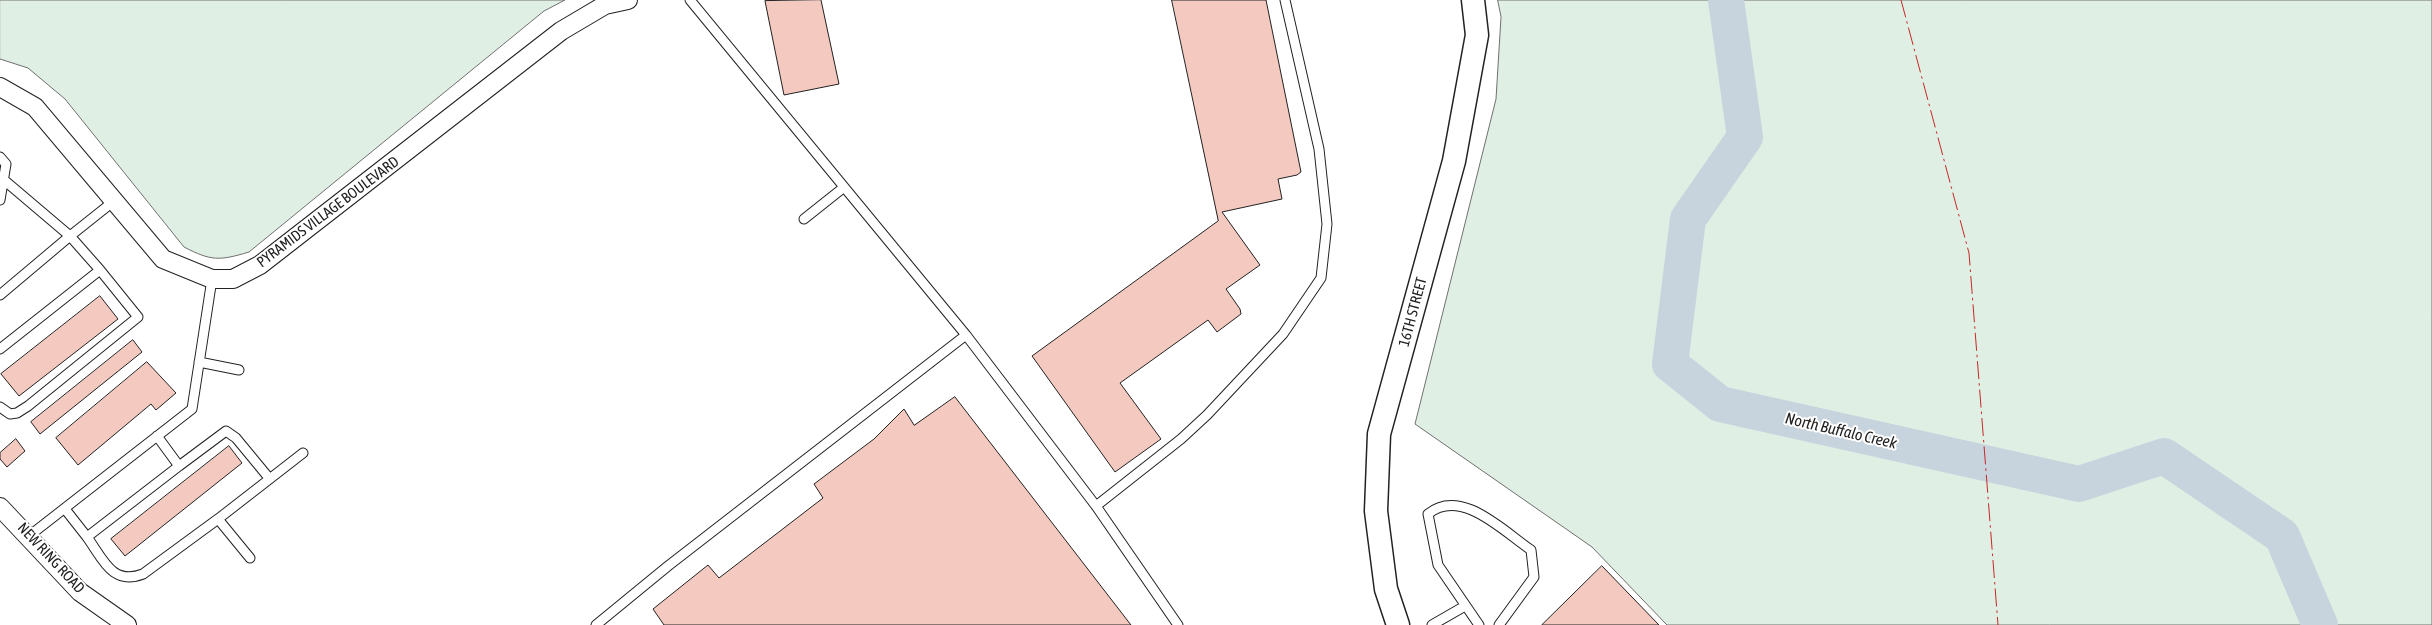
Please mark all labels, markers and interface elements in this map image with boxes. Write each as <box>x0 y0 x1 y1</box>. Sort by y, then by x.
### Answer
street label: PYRAMIDS VILLAGE BOULEVARD <box>253 153 403 271</box>
street label: 16TH STREET <box>1395 275 1431 349</box>
water label: North Buffalo Creek <box>1783 409 1899 453</box>
street label: NEW RING ROAD <box>14 519 88 597</box>

